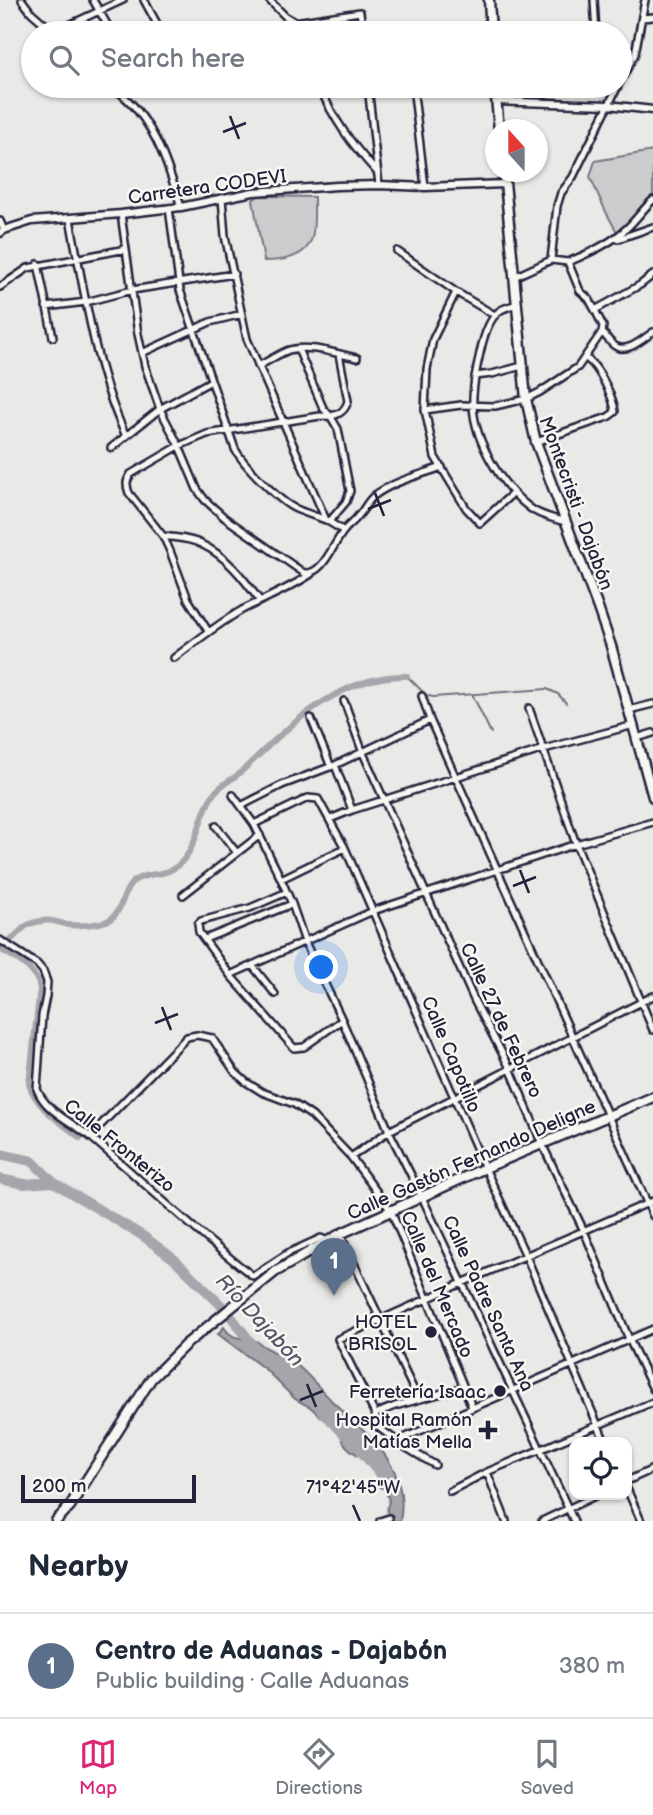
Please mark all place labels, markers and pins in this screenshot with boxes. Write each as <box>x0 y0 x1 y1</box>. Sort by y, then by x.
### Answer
pin: 1 <box>311 1238 357 1296</box>
place label: HOTEL BRISOL <box>348 1311 417 1356</box>
marker: HOTEL BRISOL <box>423 1324 439 1340</box>
place label: Ferretería Isaac <box>349 1381 486 1404</box>
marker: Ferretería Isaac <box>492 1383 508 1399</box>
place label: Hospital Ramón Matías Mella <box>336 1409 472 1454</box>
marker: Hospital Ramón Matías Mella <box>478 1420 498 1440</box>

